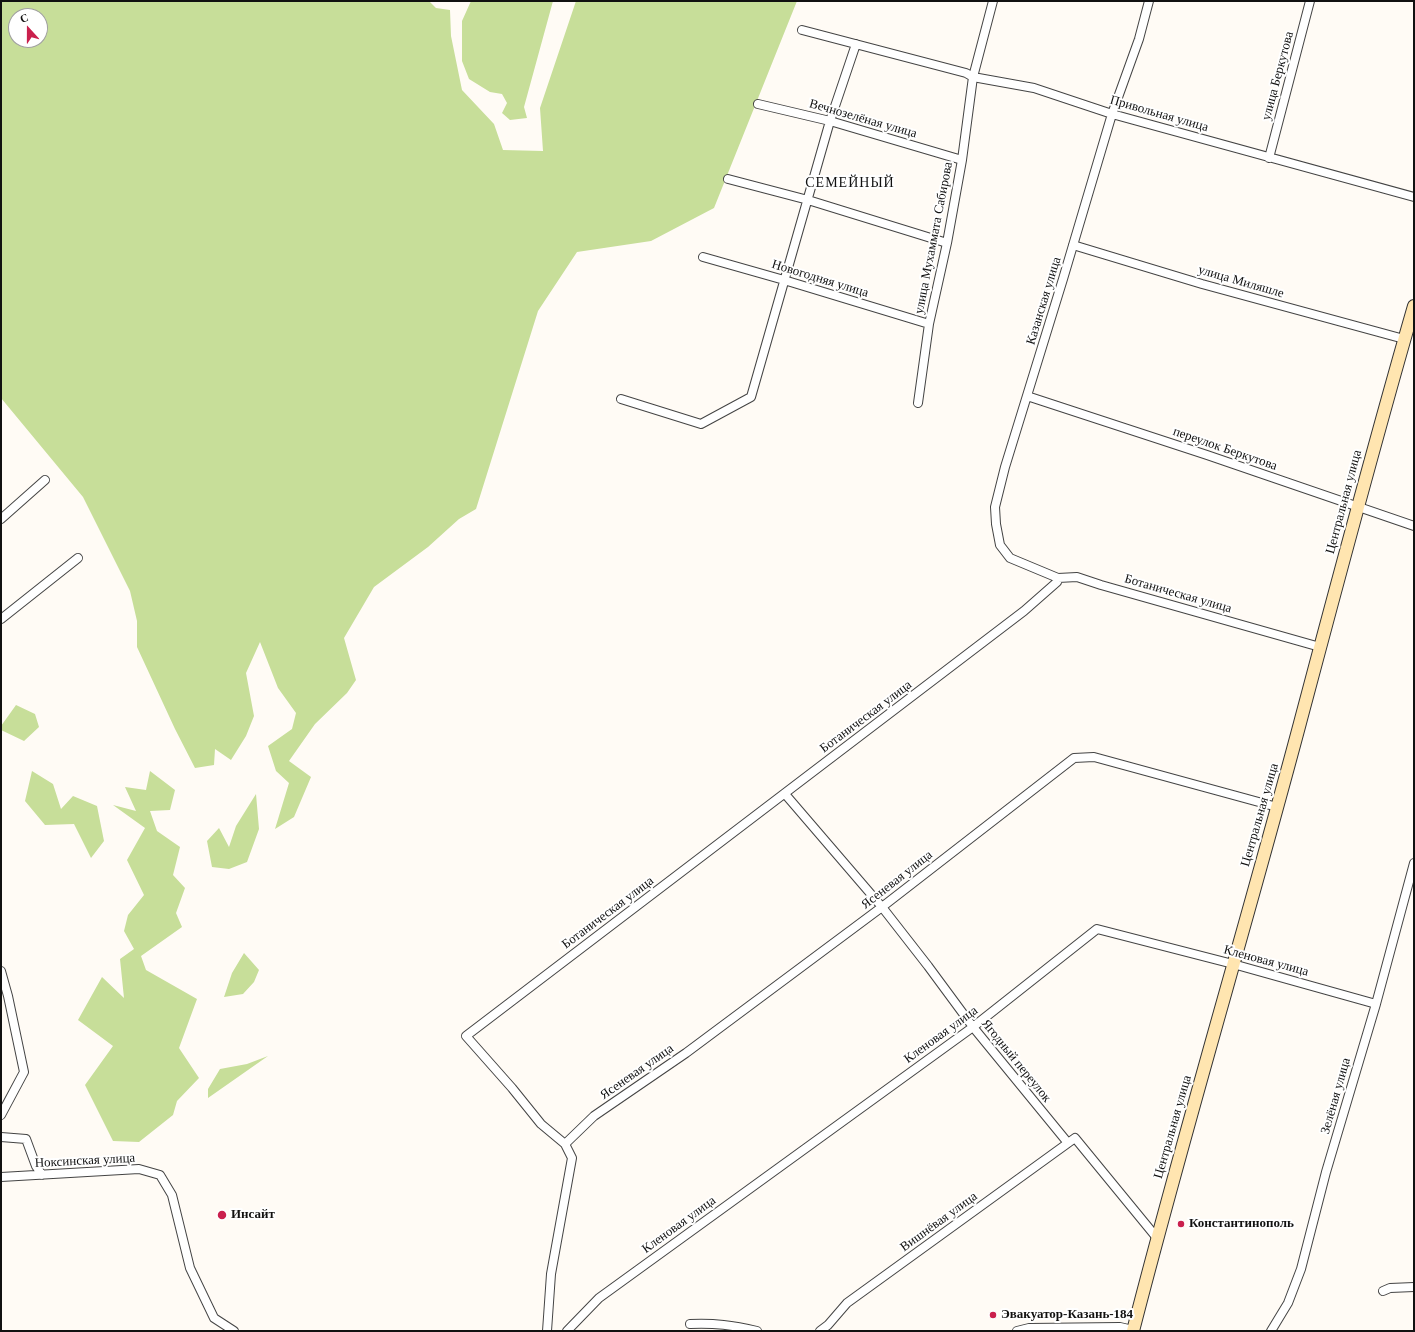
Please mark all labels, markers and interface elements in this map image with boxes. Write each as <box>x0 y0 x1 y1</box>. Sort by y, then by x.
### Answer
north arrow <box>8 8 48 48</box>
text: С <box>18 11 30 25</box>
street label: улица Беркутова <box>1259 30 1297 122</box>
street label: Привольная улица <box>1108 92 1210 136</box>
street label: Вечнозелёная улица <box>807 96 919 142</box>
street label: улица Мухаммата Сабирова <box>912 161 956 315</box>
district label: СЕМЕЙНЫЙ <box>805 175 895 191</box>
street label: Казанская улица <box>1023 255 1065 347</box>
street label: Новогодняя улица <box>770 257 870 301</box>
street label: улица Миляшле <box>1196 262 1286 302</box>
street label: переулок Беркутова <box>1171 424 1279 474</box>
street label: Центральная улица <box>1323 448 1365 556</box>
street label: Ботаническая улица <box>1123 571 1233 617</box>
street label: Ботаническая улица <box>817 677 915 757</box>
street label: Центральная улица <box>1238 762 1282 868</box>
street label: Ясеневая улица <box>858 847 936 913</box>
street label: Ботаническая улица <box>559 873 657 953</box>
street label: Кленовая улица <box>1222 942 1310 980</box>
street label: Кленовая улица <box>901 1003 981 1067</box>
street label: Ягодный переулок <box>978 1016 1054 1106</box>
street label: Ясеневая улица <box>597 1041 677 1103</box>
street label: Зелёная улица <box>1318 1056 1354 1136</box>
street label: Центральная улица <box>1151 1074 1195 1180</box>
street label: Ноксинская улица <box>34 1151 136 1171</box>
street label: Вишнёвая улица <box>897 1189 981 1255</box>
street label: Кленовая улица <box>639 1193 719 1257</box>
place label: Инсайт <box>231 1207 275 1223</box>
marker: Инсайт <box>216 1209 228 1221</box>
place label: Константинополь <box>1189 1216 1294 1232</box>
marker: Константинополь <box>1176 1219 1186 1229</box>
place label: Эвакуатор-Казань-184 <box>1001 1307 1133 1323</box>
marker: Эвакуатор-Казань-184 <box>988 1310 998 1320</box>

